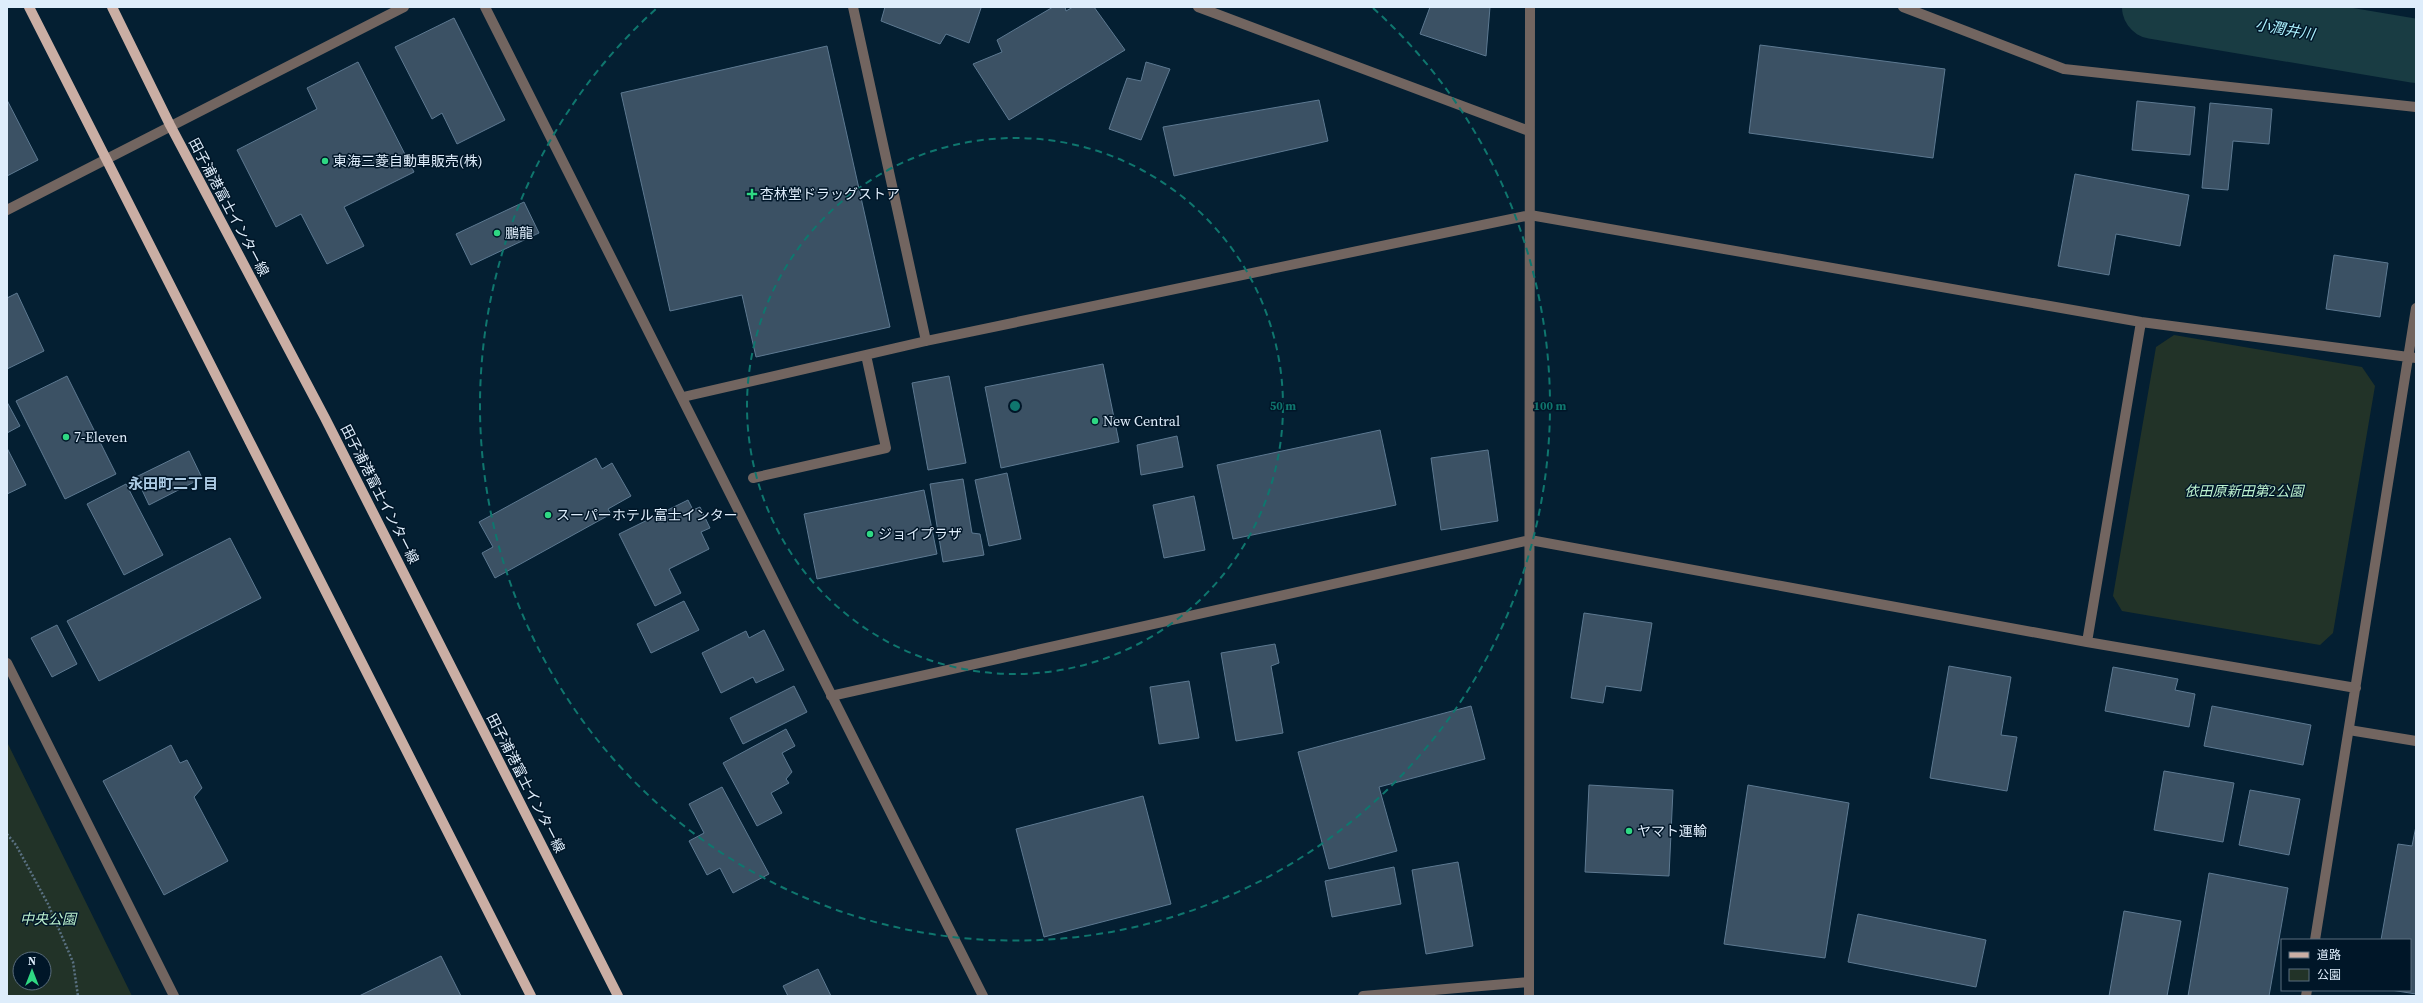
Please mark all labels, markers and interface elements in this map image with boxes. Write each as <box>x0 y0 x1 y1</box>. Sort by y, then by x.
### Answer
water label: 小潤井川 <box>2254 13 2318 45</box>
street label: 田子浦港富士インター線 <box>184 134 274 280</box>
place label: 東海三菱自動車販売(株) <box>333 151 483 171</box>
marker: 東海三菱自動車販売(株) <box>320 156 330 166</box>
place label: 杏林堂ドラッグストア <box>760 184 900 204</box>
marker: 杏林堂ドラッグストア <box>747 189 757 199</box>
place label: 鵬龍 <box>505 223 533 243</box>
marker: 鵬龍 <box>492 228 502 238</box>
text: 50 m <box>1270 398 1296 414</box>
text: 100 m <box>1534 398 1567 414</box>
centre of rings <box>1008 399 1022 413</box>
place label: New Central <box>1103 411 1180 431</box>
marker: New Central <box>1090 416 1100 426</box>
street label: 田子浦港富士インター線 <box>336 421 424 567</box>
place label: 7-Eleven <box>74 427 128 447</box>
marker: 7-Eleven <box>61 432 71 442</box>
district label: 永田町二丁目 <box>128 473 218 494</box>
park label: 依田原新田第2公園 <box>2184 481 2306 501</box>
place label: スーパーホテル富士インター <box>556 505 738 525</box>
marker: スーパーホテル富士インター <box>543 510 553 520</box>
place label: ジョイプラザ <box>878 524 962 544</box>
marker: ジョイプラザ <box>865 529 875 539</box>
street label: 田子浦港富士インター線 <box>482 710 570 856</box>
place label: ヤマト運輸 <box>1637 821 1707 841</box>
marker: ヤマト運輸 <box>1624 826 1634 836</box>
park label: 中央公園 <box>20 909 78 929</box>
legend <box>2281 939 2411 991</box>
text: 道路 <box>2317 947 2341 963</box>
north arrow <box>12 951 52 991</box>
text: N <box>28 954 36 969</box>
text: 公園 <box>2317 967 2341 983</box>

